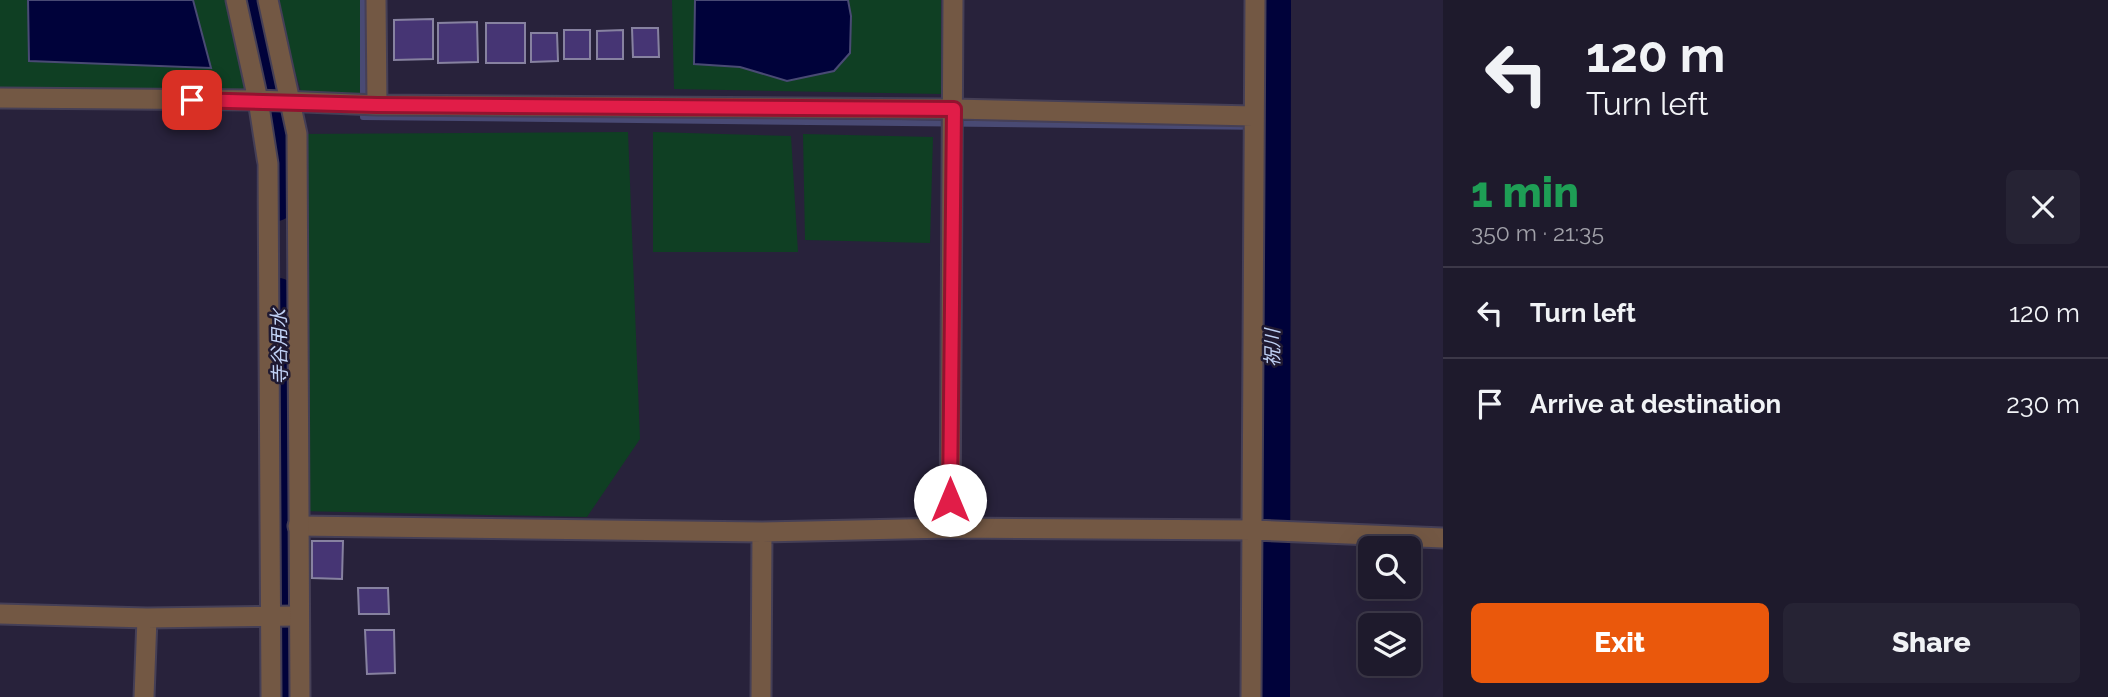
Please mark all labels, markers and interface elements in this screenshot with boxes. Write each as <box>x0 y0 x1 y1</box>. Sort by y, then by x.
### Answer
text: 120 m <box>1586 26 1725 83</box>
icon: left <box>1471 28 1562 119</box>
pin <box>162 70 222 130</box>
icon: arrive <box>173 81 211 119</box>
text: Turn left <box>1586 85 1708 122</box>
text: 1 min <box>1471 168 1579 217</box>
button: close <box>2006 170 2080 244</box>
text: 350 m · 21:35 <box>1471 219 1604 246</box>
icon: left <box>1471 294 1509 332</box>
text: Turn left <box>1530 298 1636 328</box>
text: 120 m <box>2009 298 2080 328</box>
water label: 寺谷用水 <box>267 307 291 385</box>
water label: 祝川 <box>1261 327 1283 367</box>
icon: arrive <box>1471 385 1509 423</box>
text: Arrive at destination <box>1530 389 1781 419</box>
text: 230 m <box>2006 389 2080 419</box>
position arrow <box>913 463 987 537</box>
map controls <box>1358 536 1421 676</box>
button: search <box>1358 536 1421 599</box>
button: Exit <box>1471 603 1769 683</box>
button: Share <box>1783 603 2080 683</box>
button: layers <box>1358 613 1421 676</box>

